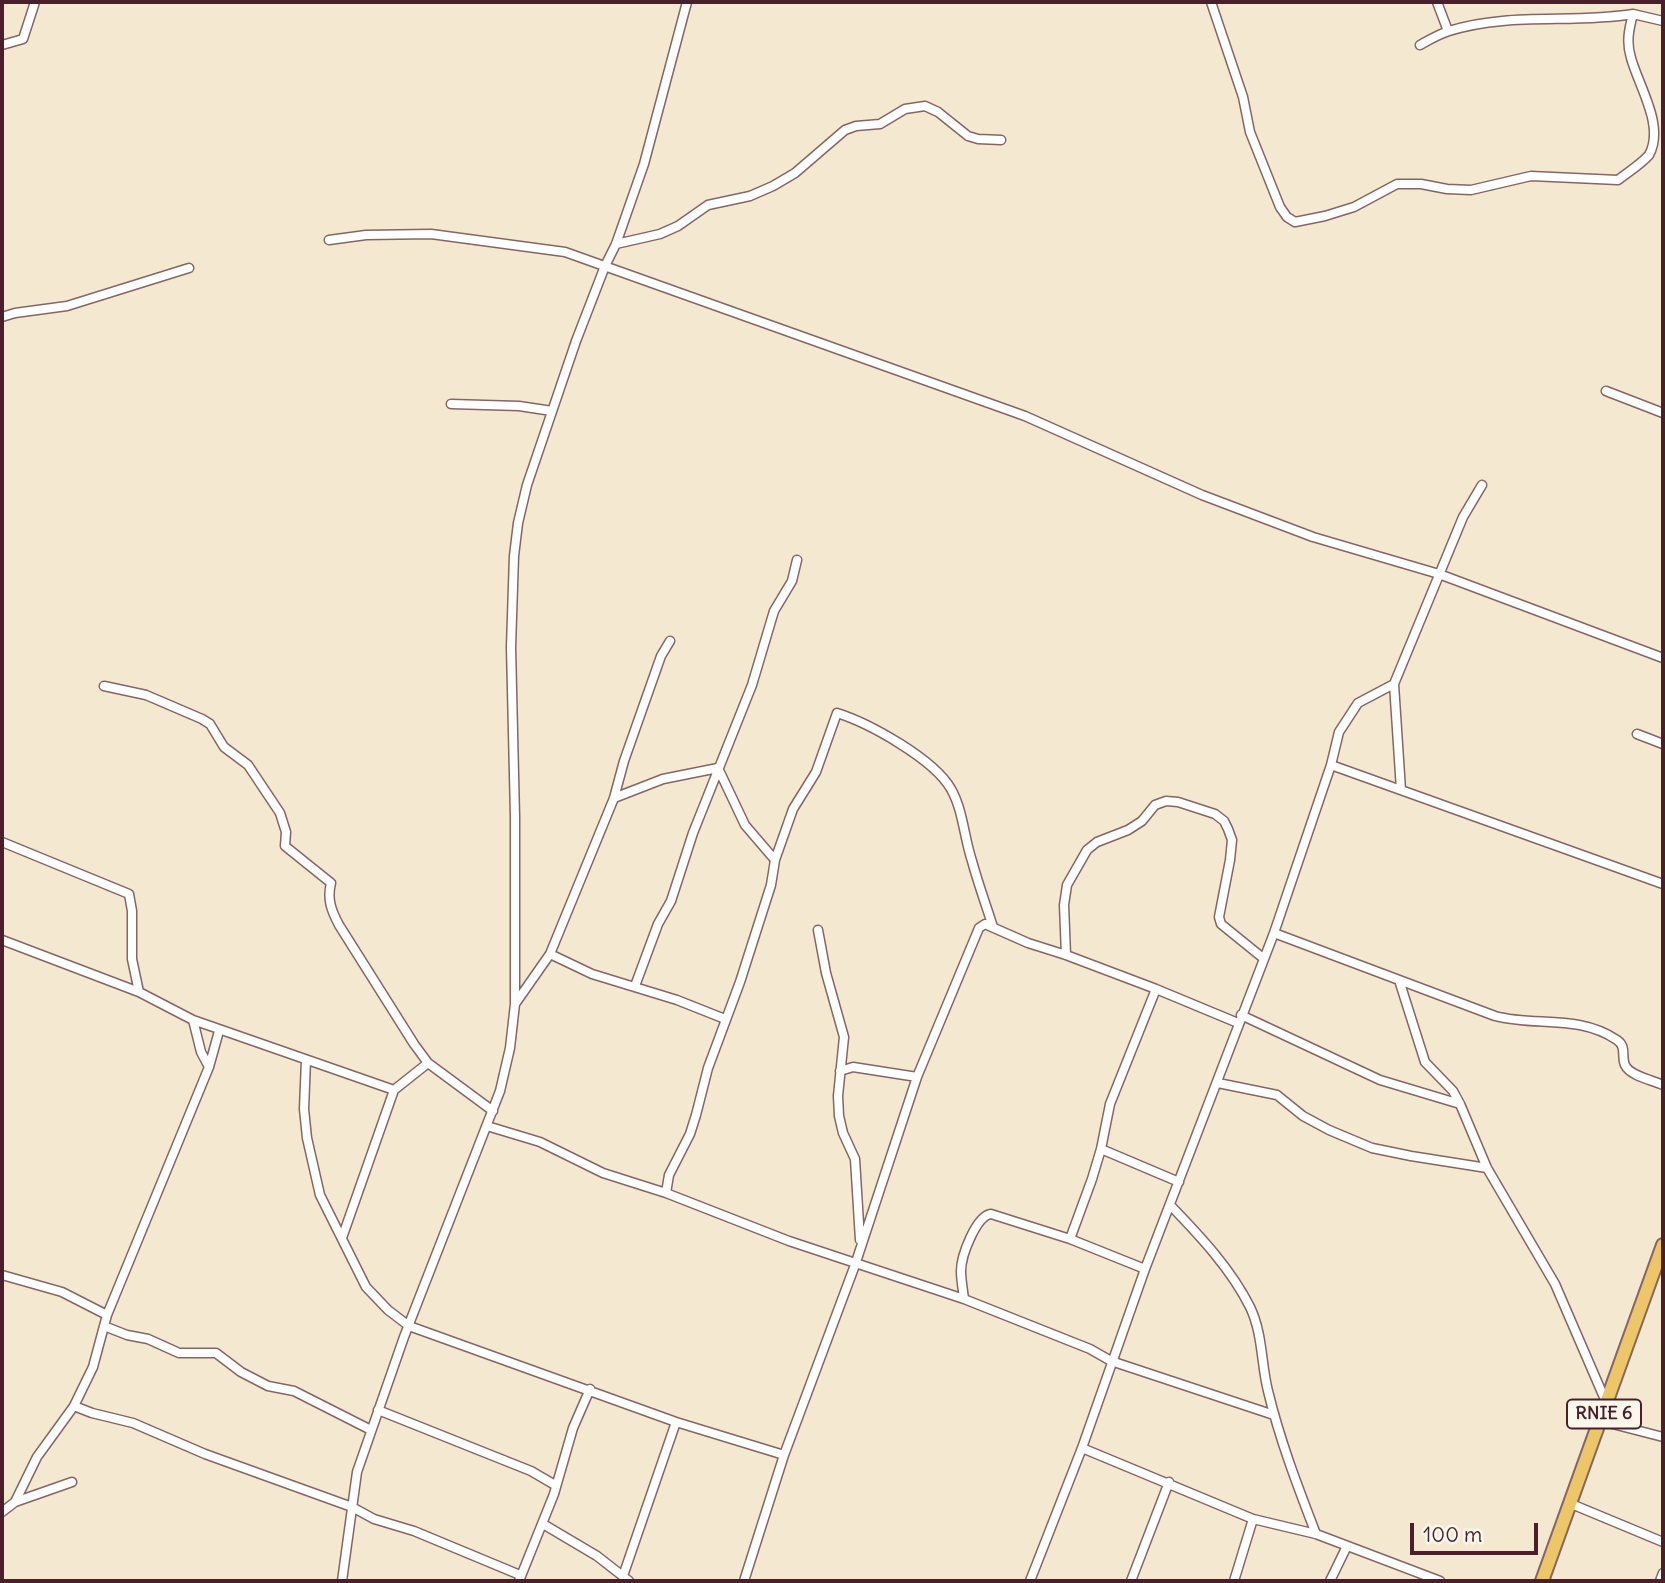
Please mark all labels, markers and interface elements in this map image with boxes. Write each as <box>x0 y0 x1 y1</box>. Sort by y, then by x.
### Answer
road number: RNIE 6 <box>1567 1400 1641 1428</box>
scale bar <box>1413 1510 1541 1554</box>
text: 100 m <box>1423 1521 1482 1548</box>

